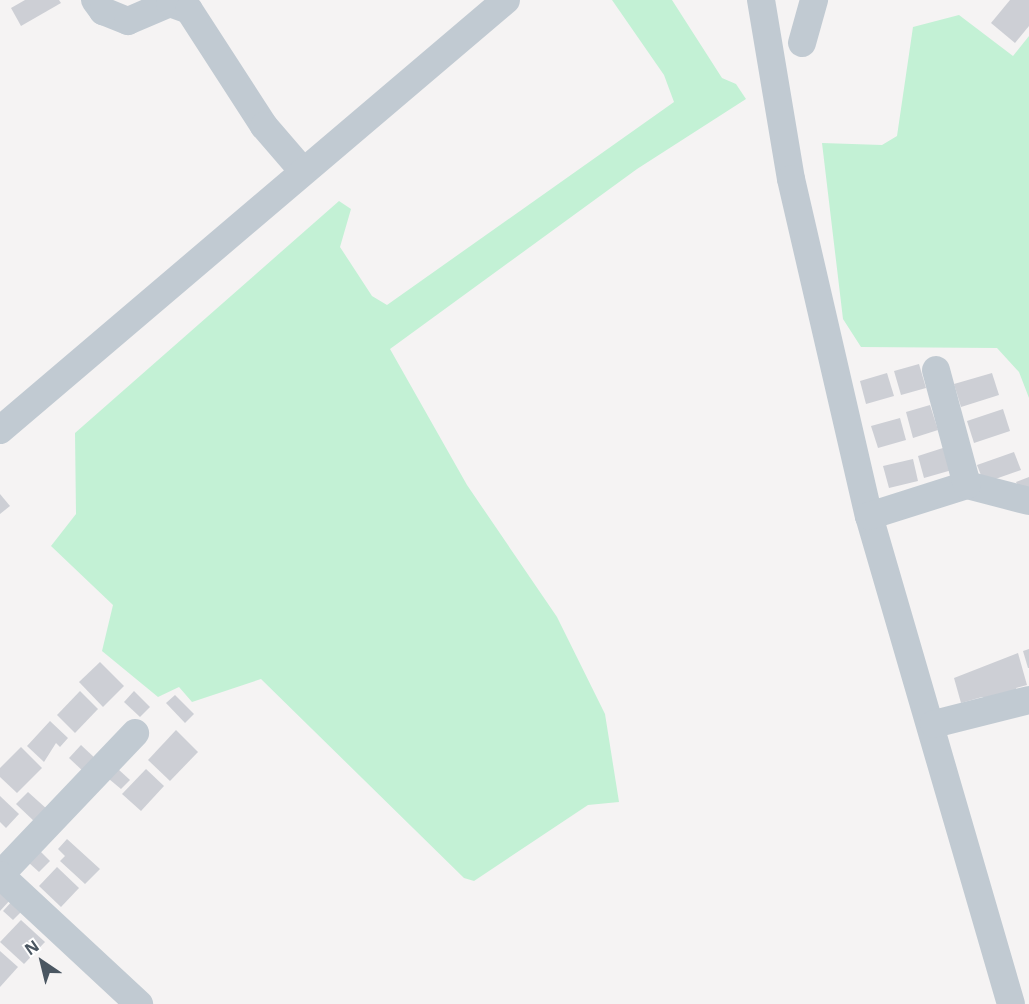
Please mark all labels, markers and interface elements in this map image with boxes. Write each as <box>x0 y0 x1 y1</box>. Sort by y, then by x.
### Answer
north arrow <box>12 932 72 992</box>
text: N <box>20 935 43 960</box>

